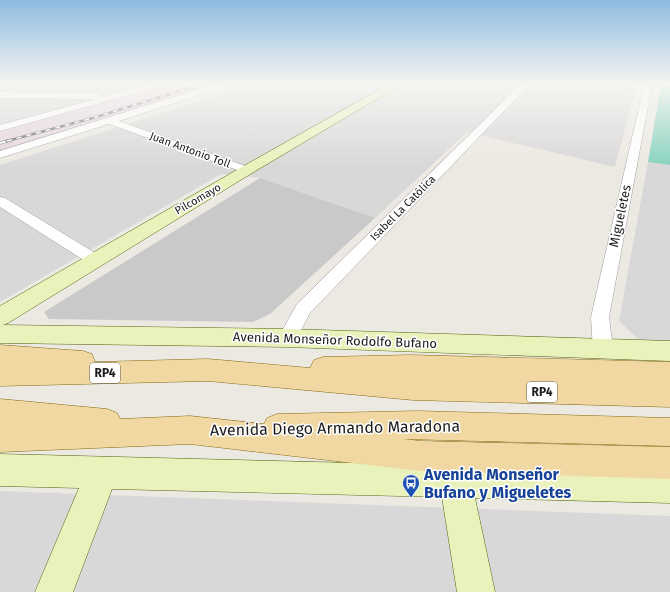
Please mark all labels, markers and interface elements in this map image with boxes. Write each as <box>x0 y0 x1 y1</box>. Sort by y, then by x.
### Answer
street label: Juan Antonio Toll <box>148 129 232 171</box>
street label: Isabel La Católica <box>368 173 438 243</box>
street label: Pilcomayo <box>173 181 223 217</box>
street label: Migueletes <box>606 183 634 249</box>
street label: Avenida Monseñor Rodolfo Bufano <box>233 329 437 351</box>
road number: RP4 <box>90 363 120 383</box>
road number: RP4 <box>527 382 557 402</box>
street label: Avenida Diego Armando Maradona <box>210 416 460 440</box>
place label: Avenida Monseñor Bufano y Migueletes <box>423 465 572 502</box>
bus stop icon: Avenida Monseñor Bufano y Migueletes <box>401 473 421 498</box>

